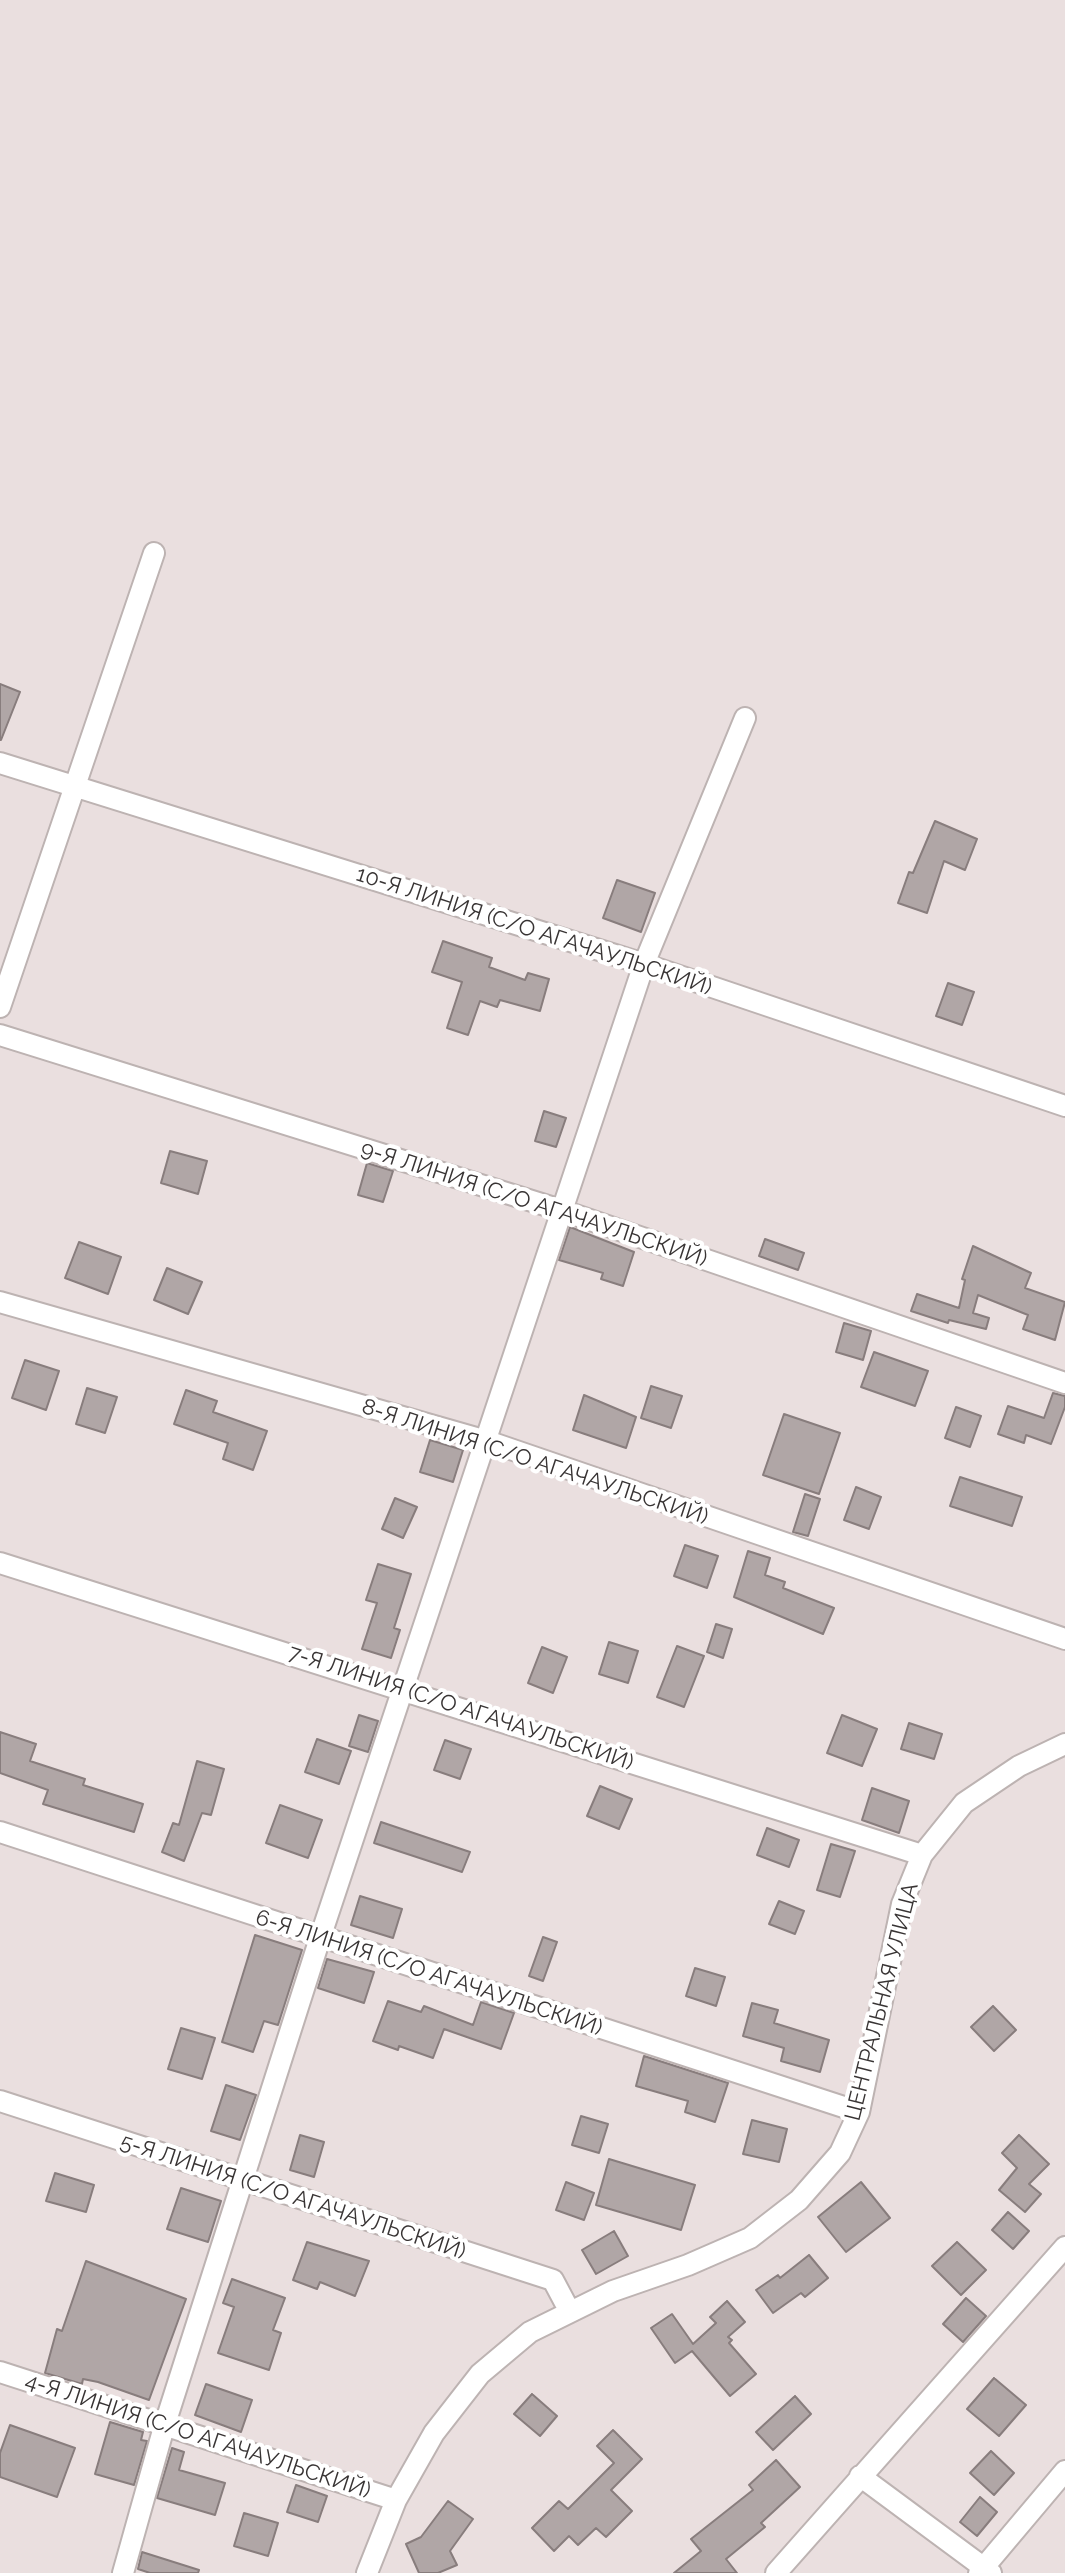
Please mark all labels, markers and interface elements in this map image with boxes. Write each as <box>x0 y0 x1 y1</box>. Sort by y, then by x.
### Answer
street label: 10-Я ЛИНИЯ (С/О АГАЧАУЛЬСКИЙ) <box>353 861 715 1001</box>
street label: 9-Я ЛИНИЯ (С/О АГАЧАУЛЬСКИЙ) <box>357 1135 711 1273</box>
street label: 8-Я ЛИНИЯ (С/О АГАЧАУЛЬСКИЙ) <box>358 1393 712 1531</box>
street label: 7-Я ЛИНИЯ (С/О АГАЧАУЛЬСКИЙ) <box>285 1640 637 1776</box>
street label: ЦЕНТРАЛЬНАЯ УЛИЦА <box>840 1880 924 2124</box>
street label: 6-Я ЛИНИЯ (С/О АГАЧАУЛЬСКИЙ) <box>252 1904 606 2042</box>
street label: 5-Я ЛИНИЯ (С/О АГАЧАУЛЬСКИЙ) <box>117 2129 469 2265</box>
street label: 4-Я ЛИНИЯ (С/О АГАЧАУЛЬСКИЙ) <box>22 2368 374 2504</box>

